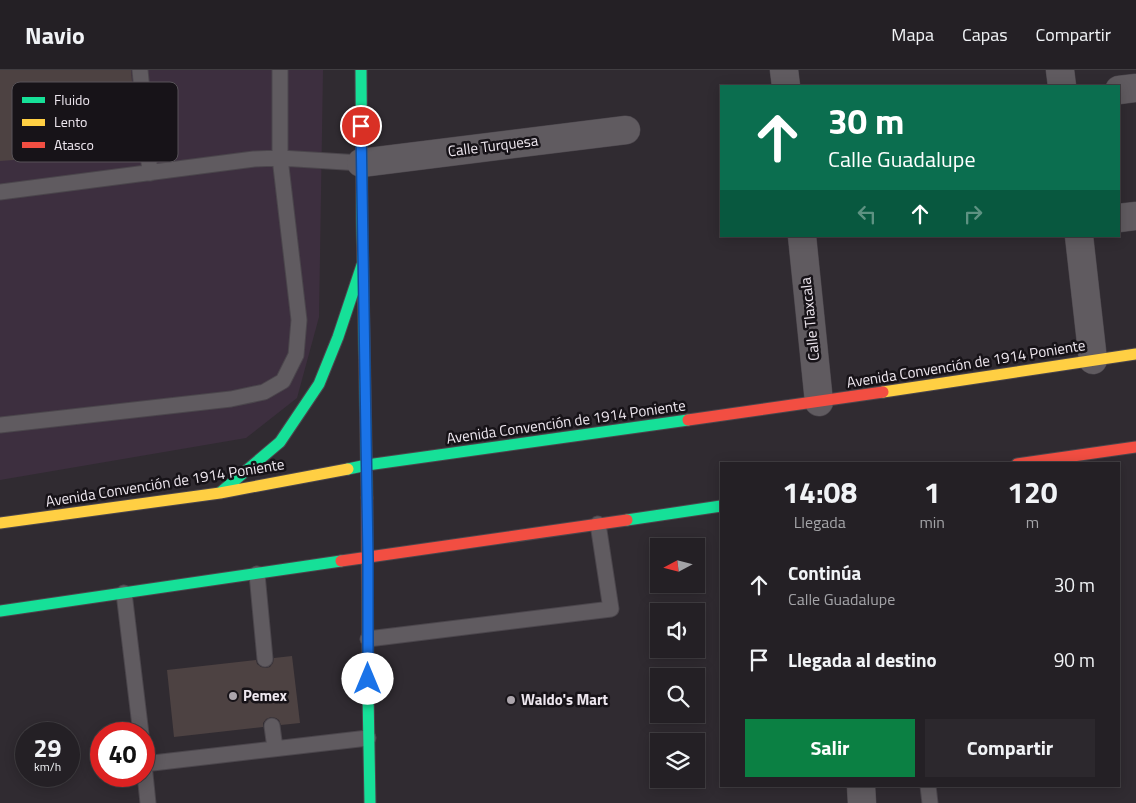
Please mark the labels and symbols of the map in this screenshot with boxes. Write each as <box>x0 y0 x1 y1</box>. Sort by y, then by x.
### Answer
legend <box>12 82 178 162</box>
text: Fluido <box>54 89 90 110</box>
pin <box>340 105 382 147</box>
text: Lento <box>54 111 88 132</box>
street label: Calle Turquesa <box>446 128 540 162</box>
text: Atasco <box>54 134 94 155</box>
street label: Calle Tlaxcala <box>794 276 825 362</box>
street label: Avenida Convención de 1914 Poniente <box>845 333 1087 394</box>
street label: Avenida Convención de 1914 Poniente <box>445 393 687 450</box>
street label: Avenida Convención de 1914 Poniente <box>44 452 286 513</box>
north arrow <box>650 538 705 592</box>
position arrow <box>341 652 393 704</box>
place label: Pemex <box>243 684 287 707</box>
place label: Waldo's Mart <box>521 688 609 711</box>
marker: Pemex <box>227 690 239 702</box>
marker: Waldo's Mart <box>505 694 517 706</box>
speed limit sign: 40 <box>90 722 155 787</box>

